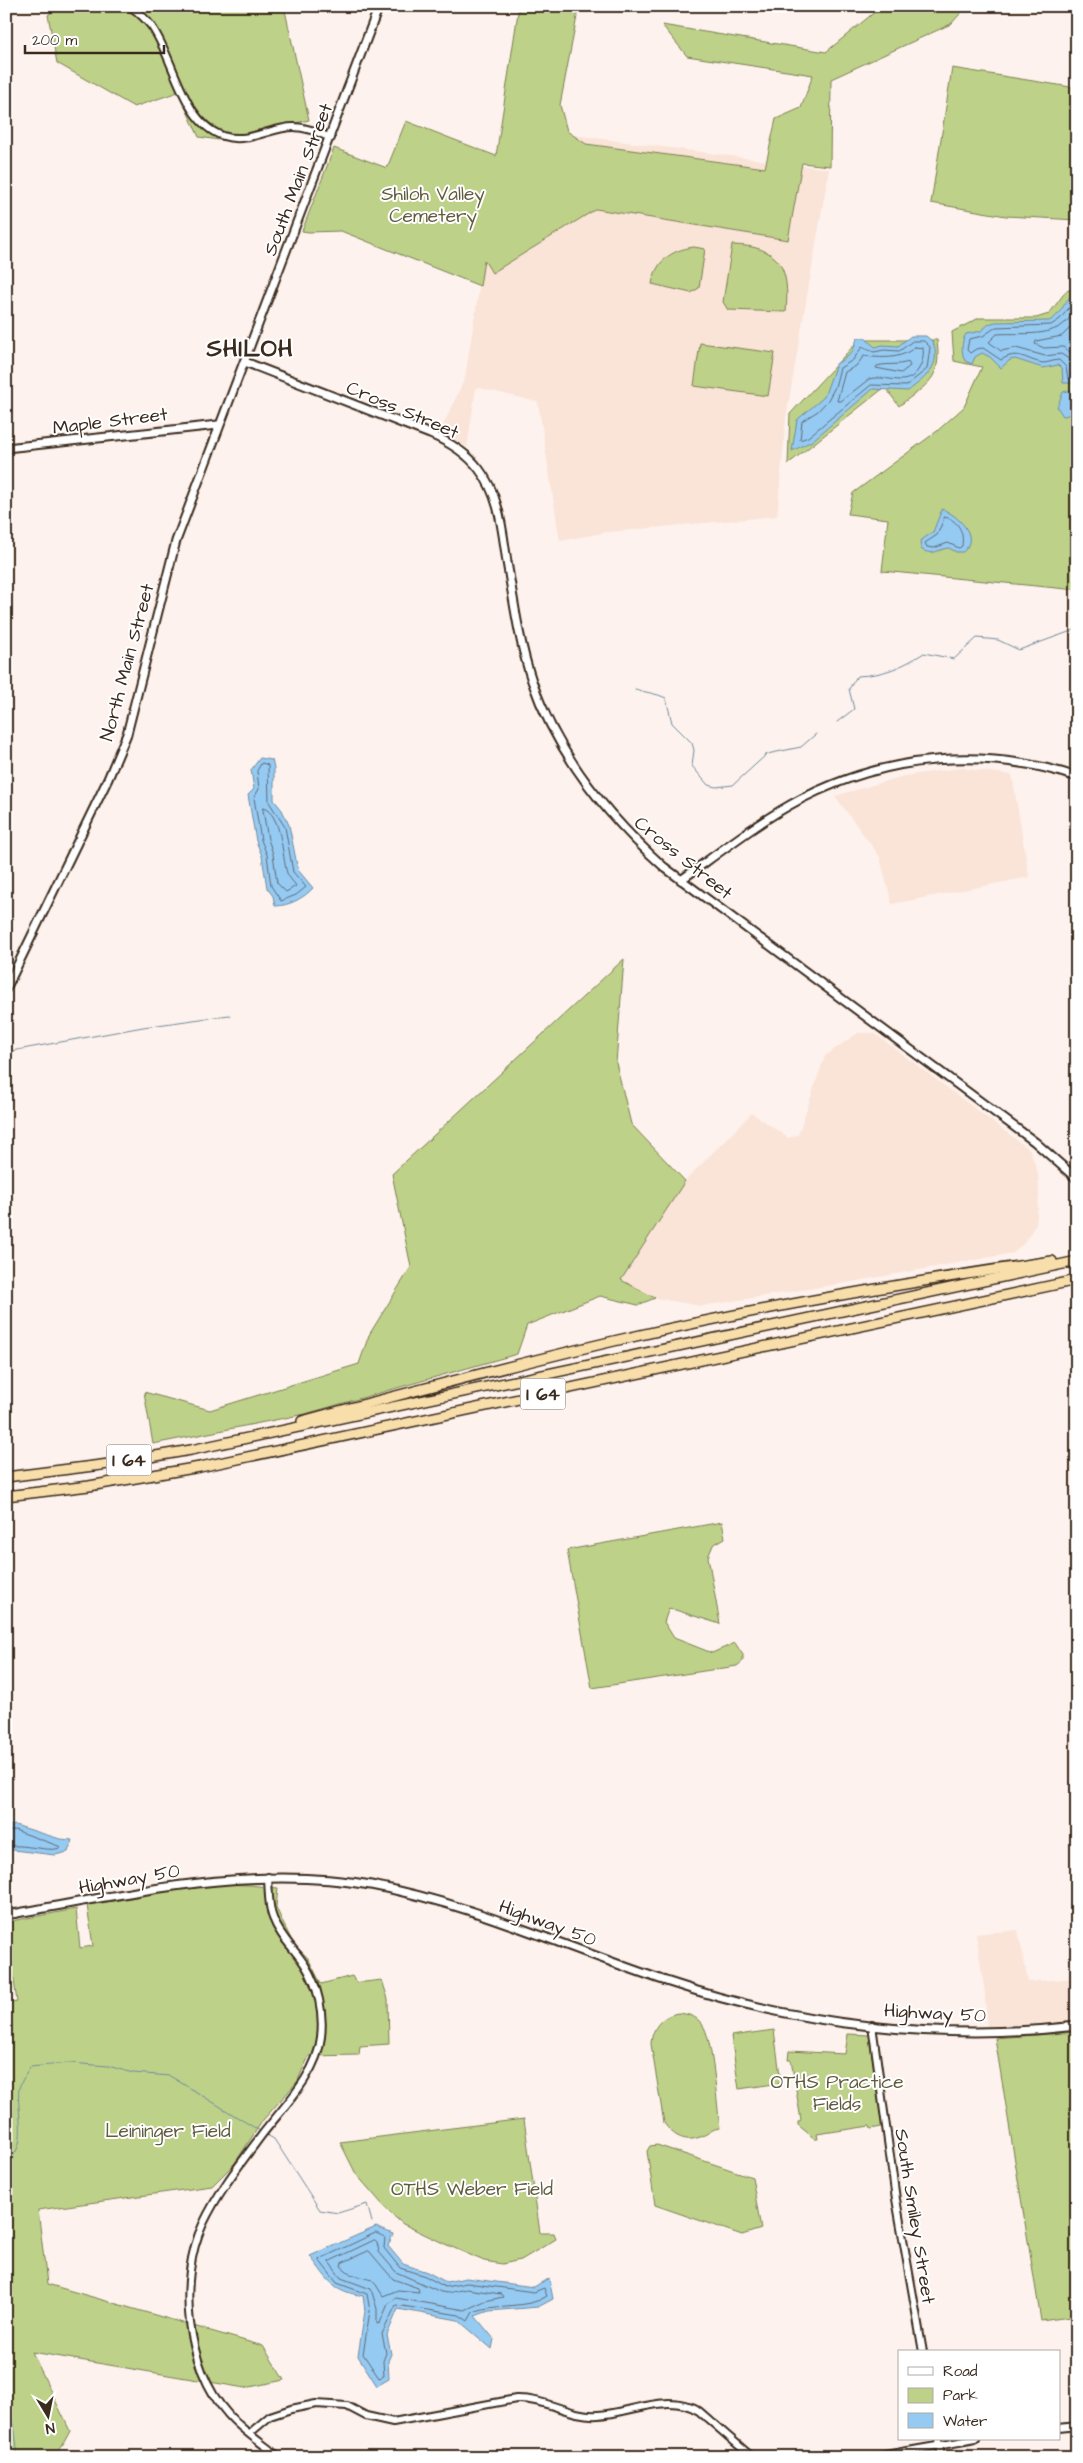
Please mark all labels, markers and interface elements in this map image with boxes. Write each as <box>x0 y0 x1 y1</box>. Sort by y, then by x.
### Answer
scale bar <box>25 22 164 54</box>
text: 200 m <box>32 30 78 51</box>
street label: South Main Street <box>257 99 340 260</box>
park label: Shiloh Valley Cemetery <box>381 181 485 231</box>
district label: SHILOH <box>206 332 293 366</box>
street label: Cross Street <box>342 375 463 446</box>
street label: Maple Street <box>51 401 169 442</box>
street label: North Main Street <box>93 580 162 744</box>
street label: Cross Street <box>628 810 738 907</box>
road number: I 64 <box>520 1378 566 1410</box>
road number: I 64 <box>106 1444 152 1476</box>
street label: Highway 50 <box>77 1857 182 1903</box>
street label: Highway 50 <box>495 1893 600 1954</box>
street label: Highway 50 <box>883 1997 987 2031</box>
park label: OTHS Practice Fields <box>770 2069 904 2118</box>
park label: Leininger Field <box>105 2118 231 2146</box>
street label: South Smiley Street <box>886 2127 942 2306</box>
park label: OTHS Weber Field <box>391 2176 553 2203</box>
legend <box>898 2350 1060 2440</box>
text: Road <box>943 2361 978 2382</box>
text: Park <box>943 2385 978 2406</box>
north arrow <box>22 2390 72 2440</box>
text: Water <box>943 2411 987 2432</box>
text: N <box>44 2417 56 2438</box>

